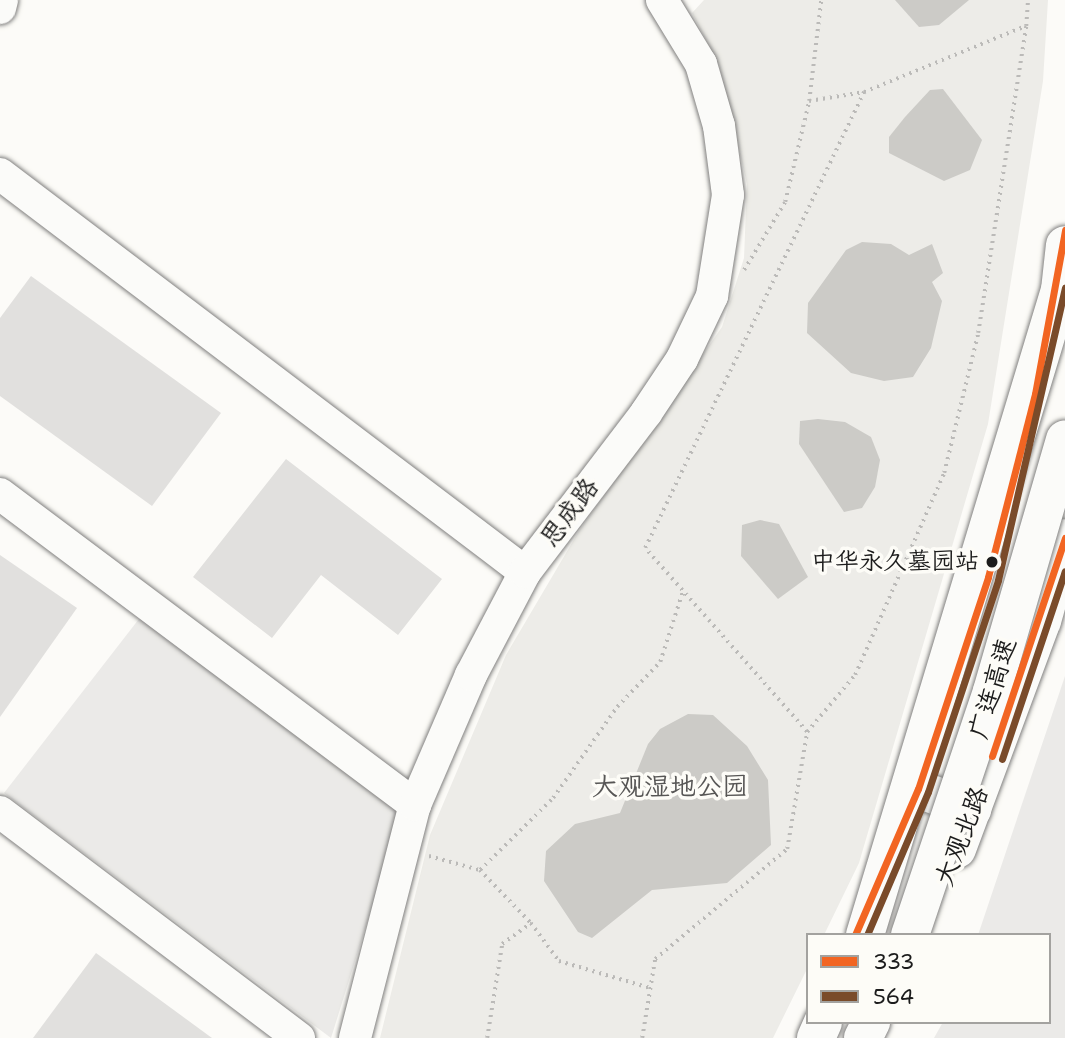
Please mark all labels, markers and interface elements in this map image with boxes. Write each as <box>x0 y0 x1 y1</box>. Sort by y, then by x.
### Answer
street label: 思成路 <box>533 471 605 553</box>
place label: 中华永久墓园站 <box>811 548 979 576</box>
marker: 中华永久墓园站 <box>985 555 999 569</box>
street label: 广连高速 <box>962 634 1022 742</box>
park label: 大观湿地公园 <box>592 770 748 802</box>
street label: 大观北路 <box>928 782 994 890</box>
legend <box>806 933 1051 1024</box>
text: 333 <box>873 948 915 976</box>
text: 564 <box>873 983 914 1011</box>

